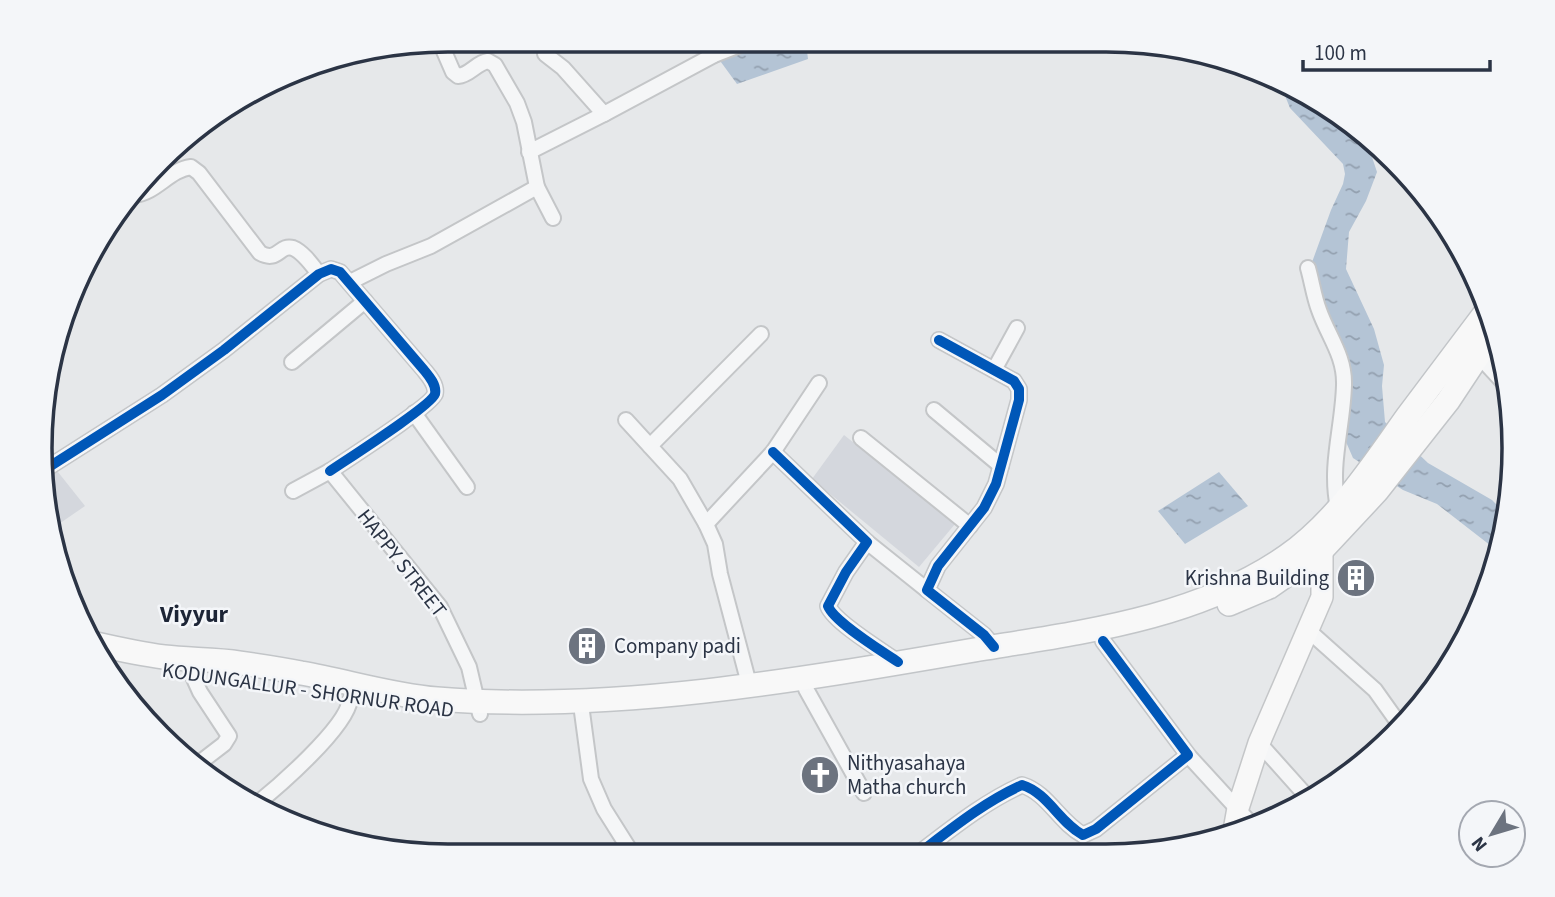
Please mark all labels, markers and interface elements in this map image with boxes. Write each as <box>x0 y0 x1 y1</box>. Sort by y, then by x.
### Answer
scale bar <box>1303 28 1490 72</box>
text: 100 m <box>1314 38 1367 68</box>
street label: HAPPY STREET <box>350 502 454 624</box>
building icon: Krishna Building <box>1335 557 1377 599</box>
place label: Krishna Building <box>1185 563 1329 593</box>
district label: Viyyur <box>159 597 229 632</box>
building icon: Company padi <box>566 625 608 667</box>
place label: Company padi <box>614 631 741 661</box>
street label: KODUNGALLUR - SHORNUR ROAD <box>160 655 456 725</box>
place label: Nithyasahaya Matha church <box>847 748 966 802</box>
church icon: Nithyasahaya Matha church <box>799 754 841 796</box>
north arrow <box>1457 799 1527 869</box>
text: N <box>1465 830 1494 857</box>

